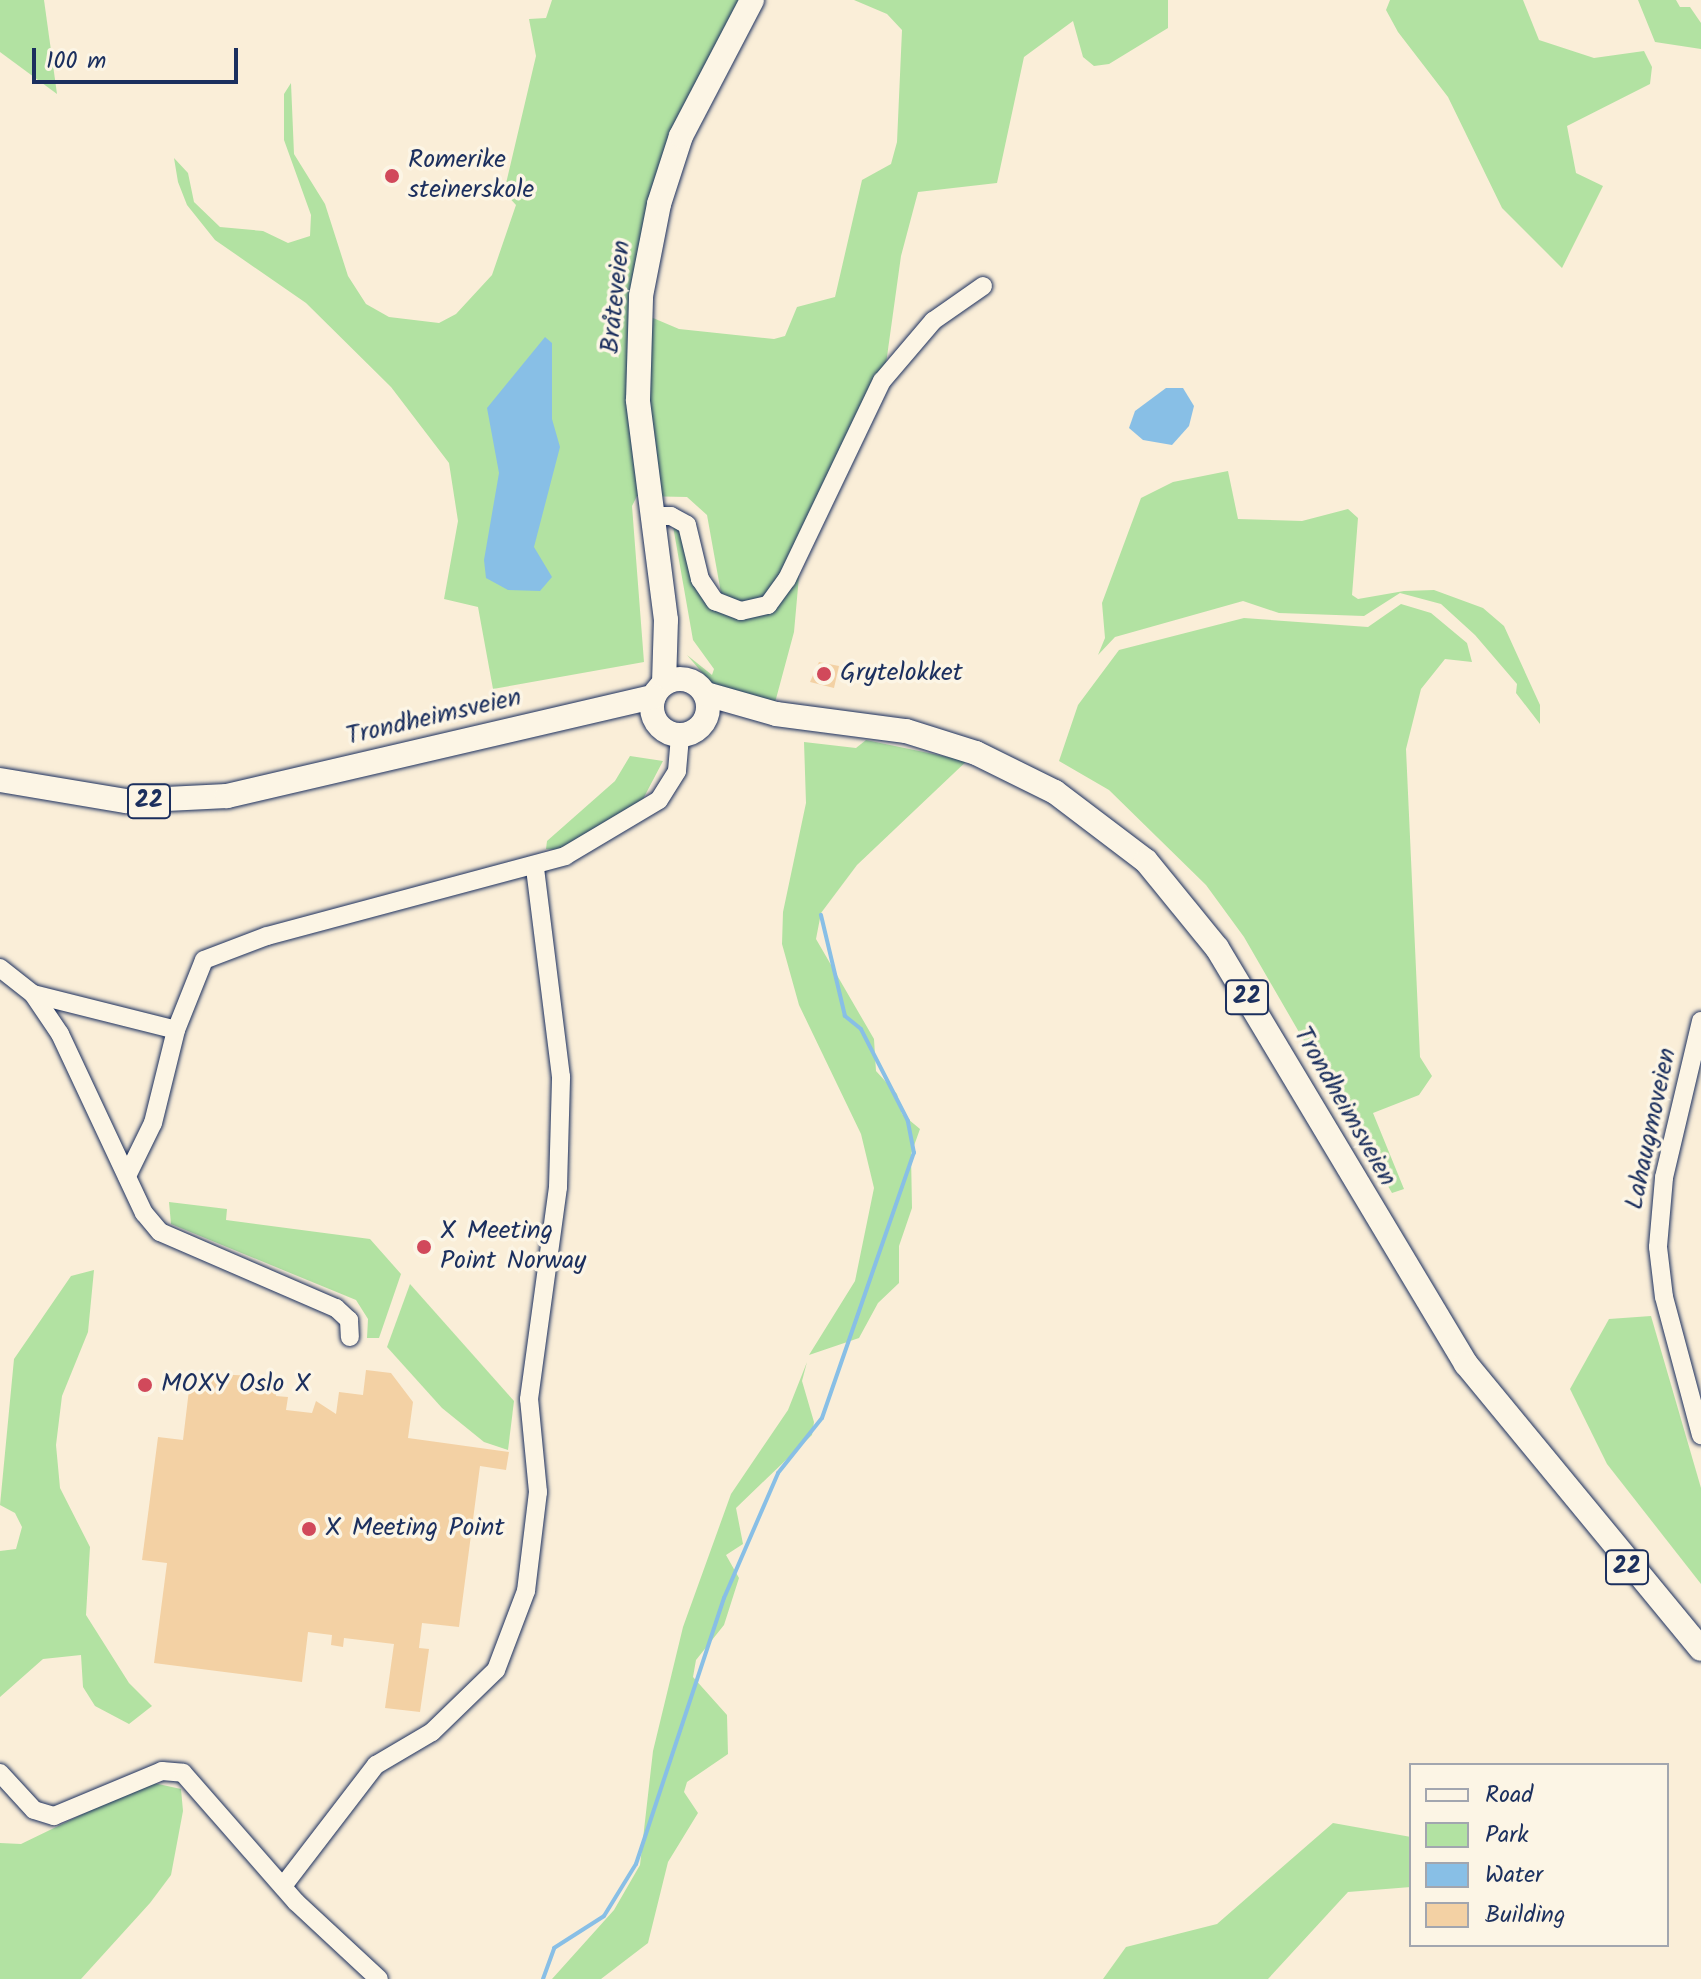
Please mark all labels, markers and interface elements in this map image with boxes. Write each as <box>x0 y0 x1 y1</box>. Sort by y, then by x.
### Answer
scale bar <box>36 32 242 82</box>
text: 100 m <box>46 42 106 81</box>
place label: Romerike steinerskole <box>408 145 534 206</box>
marker: Romerike steinerskole <box>383 167 401 185</box>
street label: Bråteveien <box>596 239 638 355</box>
place label: Grytelokket <box>840 658 963 690</box>
marker: Grytelokket <box>815 665 833 683</box>
street label: Trondheimsveien <box>343 683 525 753</box>
road number: 22 <box>127 781 171 821</box>
road number: 22 <box>1225 977 1269 1017</box>
street label: Trondheimsveien <box>1286 1022 1402 1192</box>
street label: Lahaugmoveien <box>1620 1045 1684 1213</box>
place label: X Meeting Point Norway <box>440 1216 586 1278</box>
marker: X Meeting Point Norway <box>415 1238 433 1256</box>
place label: MOXY Oslo X <box>161 1369 311 1401</box>
marker: MOXY Oslo X <box>136 1376 154 1394</box>
place label: X Meeting Point <box>325 1513 504 1545</box>
marker: X Meeting Point <box>300 1520 318 1538</box>
road number: 22 <box>1605 1547 1649 1587</box>
legend <box>1409 1763 1669 1947</box>
text: Road <box>1485 1776 1533 1815</box>
text: Park <box>1485 1816 1529 1855</box>
text: Water <box>1485 1856 1543 1895</box>
text: Building <box>1485 1896 1565 1935</box>

